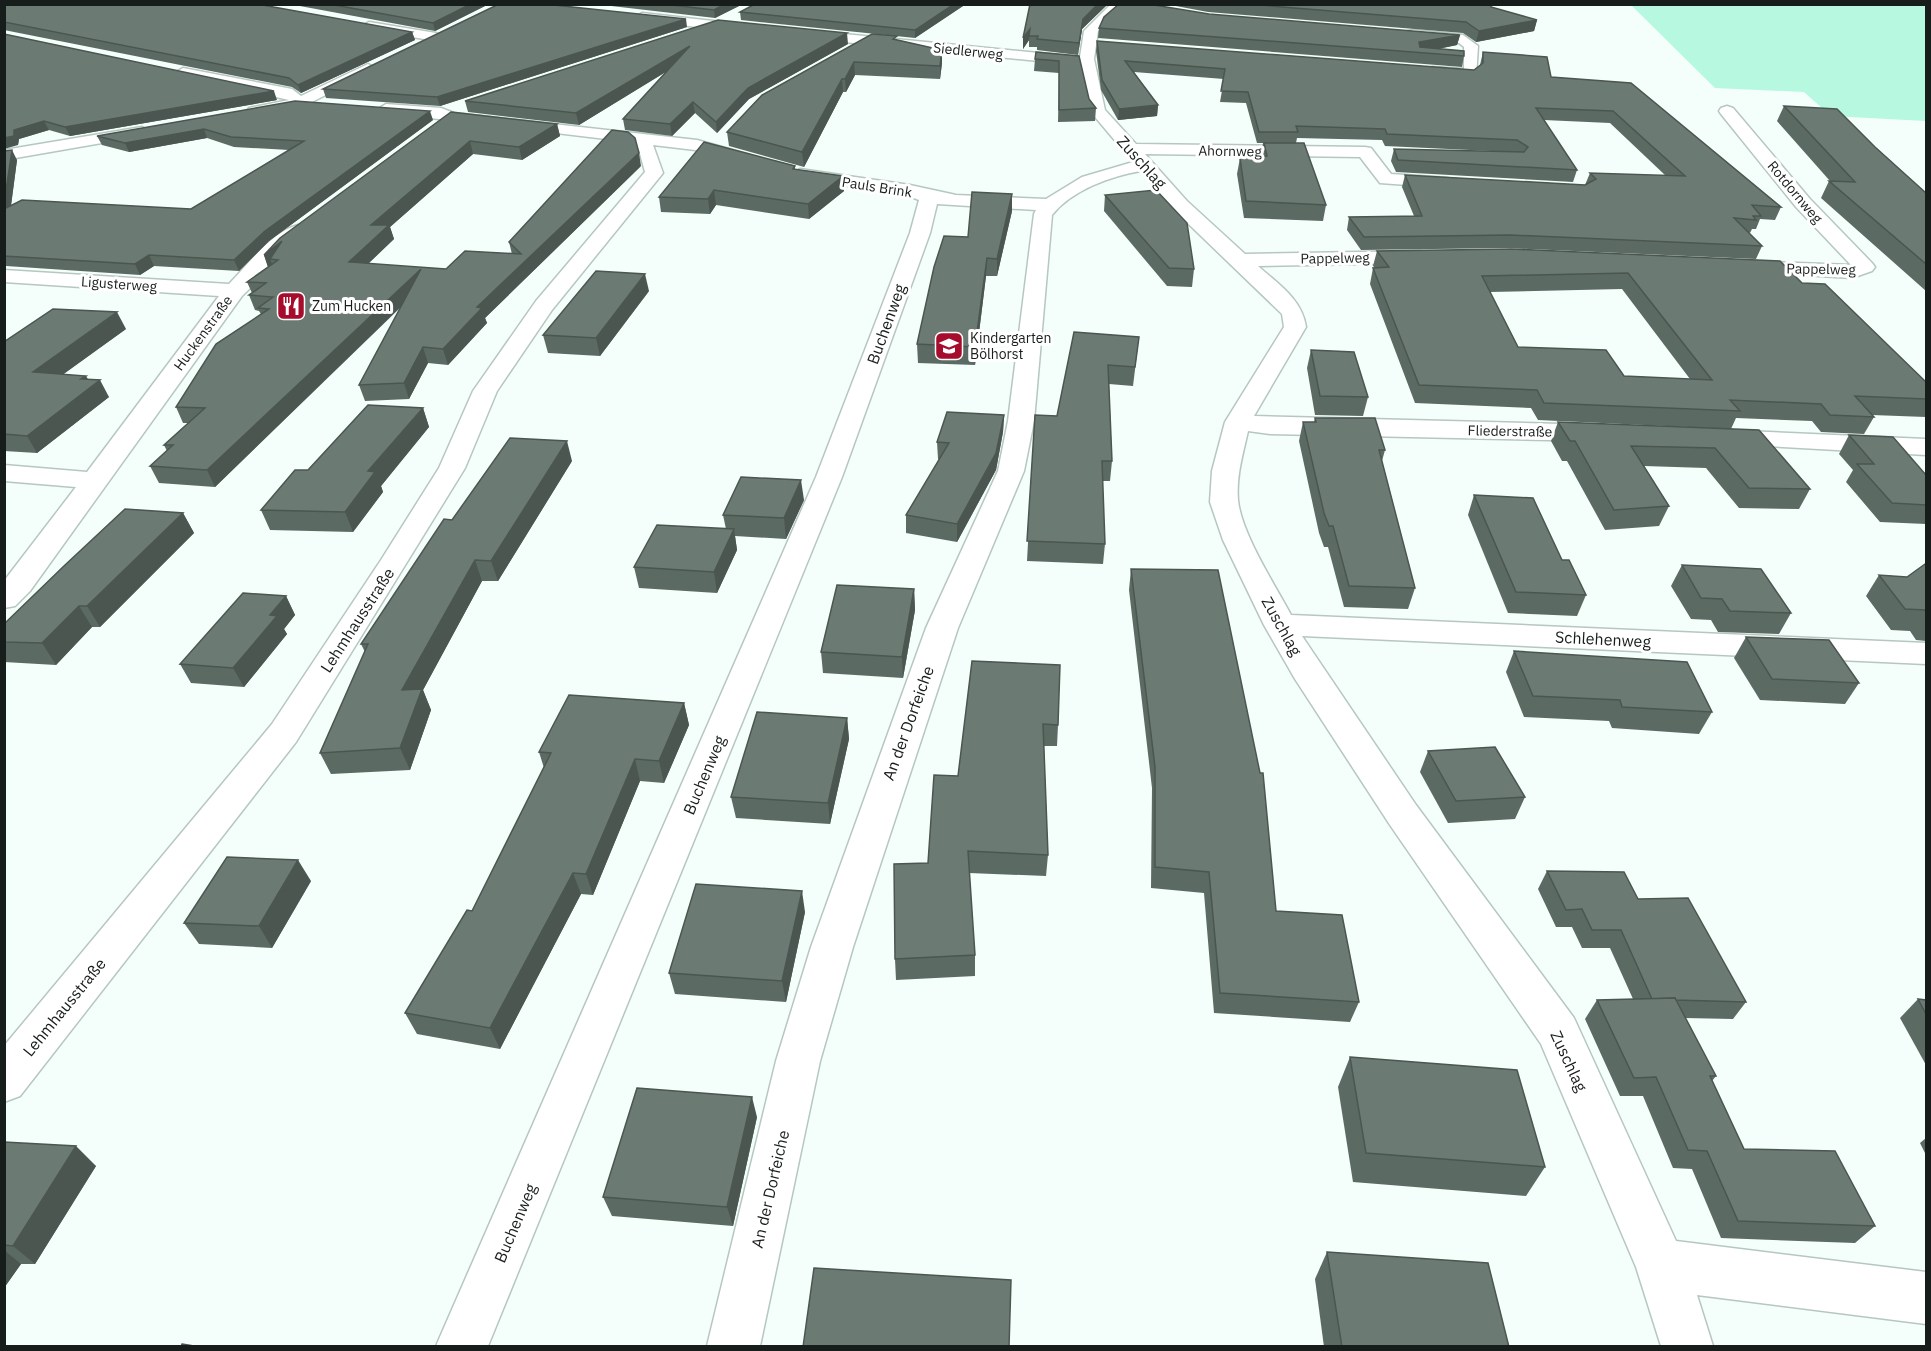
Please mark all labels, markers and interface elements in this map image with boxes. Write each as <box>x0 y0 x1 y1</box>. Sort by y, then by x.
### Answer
street label: Siedlerweg <box>932 38 1004 64</box>
street label: Zuschlag <box>1113 131 1171 193</box>
street label: Ahornweg <box>1198 141 1263 161</box>
street label: Rotdornweg <box>1764 157 1827 227</box>
street label: Pauls Brink <box>841 173 914 202</box>
street label: Pappelweg <box>1300 248 1370 268</box>
street label: Pappelweg <box>1786 259 1856 279</box>
street label: Ligusterweg <box>80 272 158 296</box>
street label: Buchenweg <box>862 281 910 367</box>
restaurant icon: Zum Hucken <box>275 290 307 322</box>
street label: Huckenstraße <box>170 292 236 374</box>
place label: Zum Hucken <box>312 297 391 315</box>
place label: Kindergarten Bölhorst <box>970 329 1051 363</box>
school or university icon: Kindergarten Bölhorst <box>933 330 965 362</box>
street label: Fliederstraße <box>1468 421 1553 441</box>
street label: Lehmhausstraße <box>316 564 398 676</box>
street label: Zuschlag <box>1258 593 1307 660</box>
street label: Schlehenweg <box>1555 627 1652 652</box>
street label: An der Dorfeiche <box>878 663 938 783</box>
street label: Buchenweg <box>678 732 730 818</box>
street label: Lehmhausstraße <box>18 954 110 1060</box>
street label: Zuschlag <box>1546 1028 1592 1095</box>
street label: An der Dorfeiche <box>747 1128 793 1250</box>
street label: Buchenweg <box>489 1180 541 1266</box>

